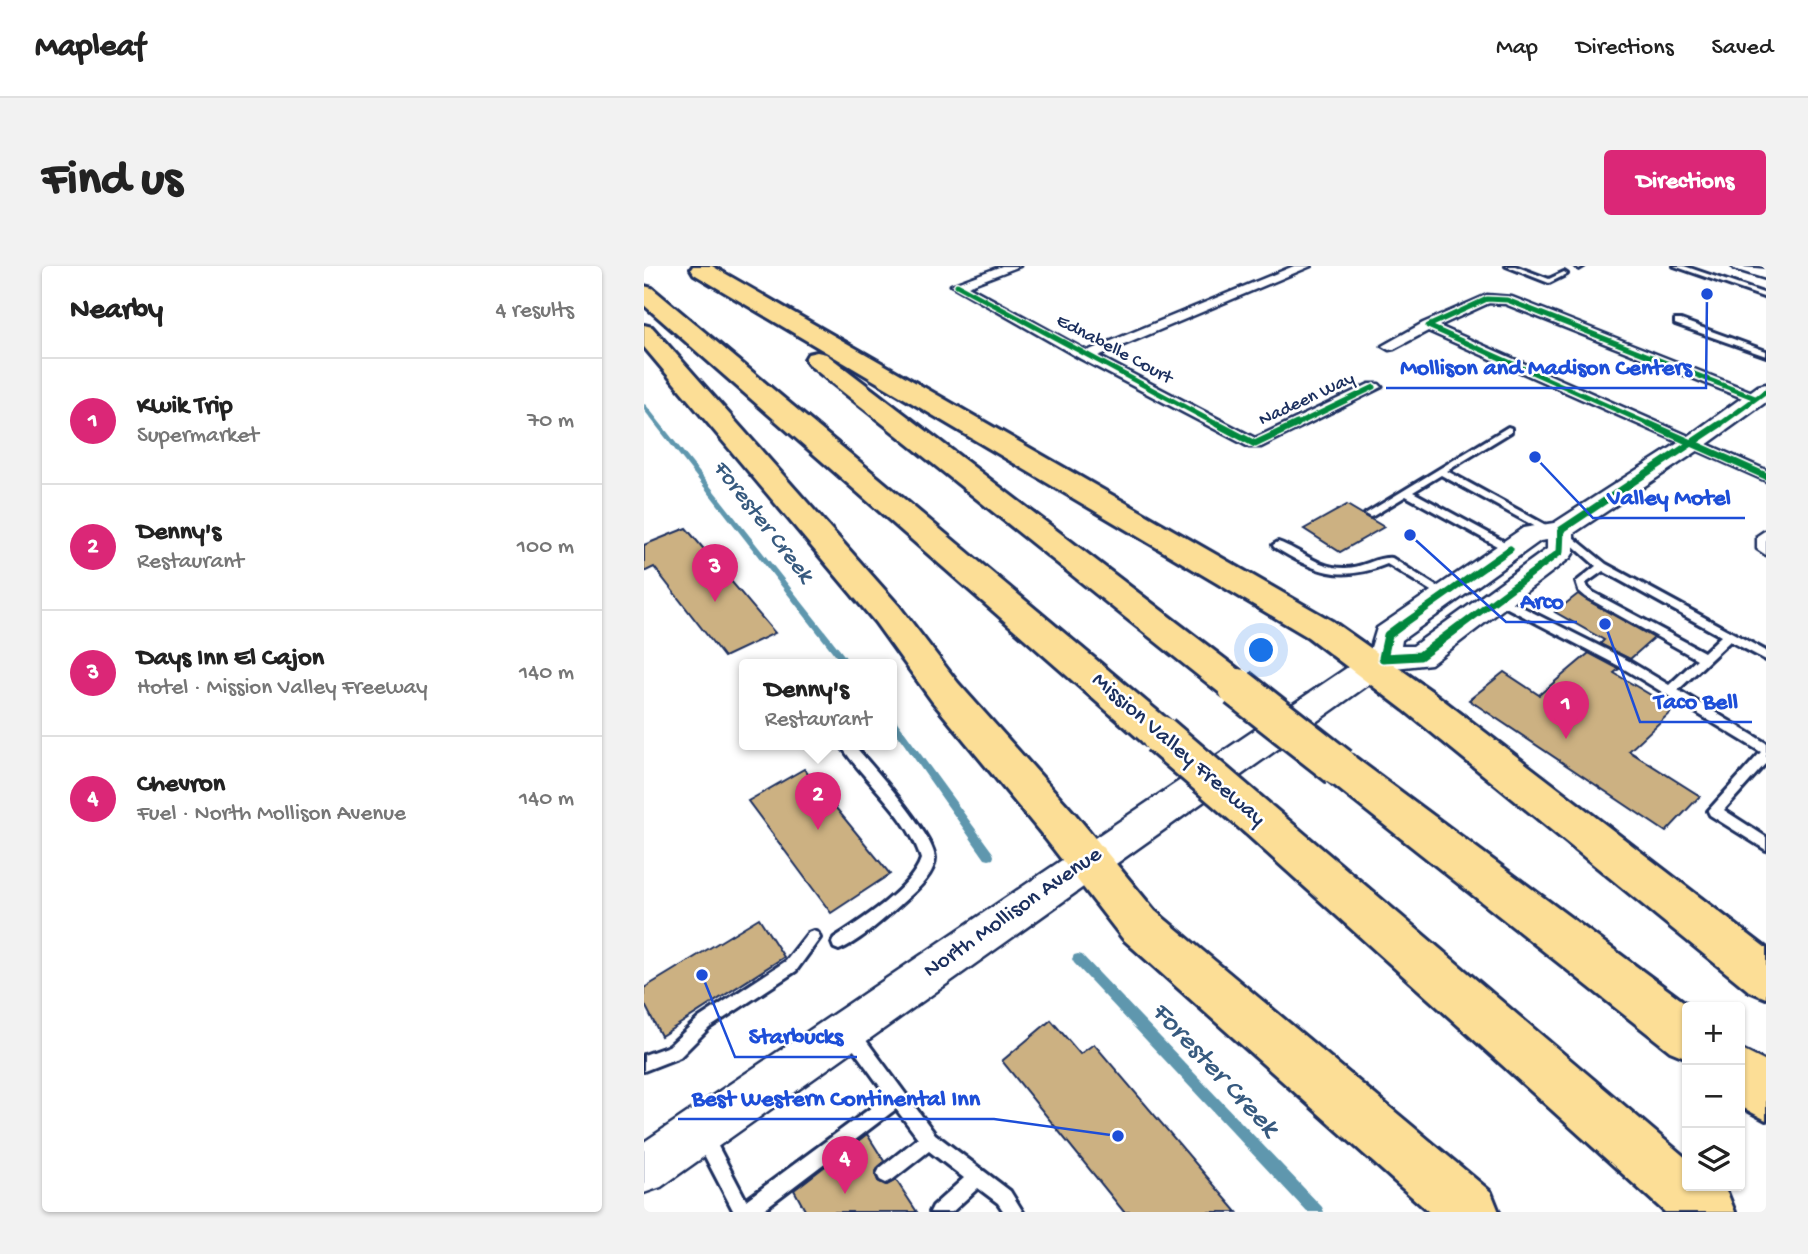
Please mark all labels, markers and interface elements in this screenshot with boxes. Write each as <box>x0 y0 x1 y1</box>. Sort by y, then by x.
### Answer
text: Mapleaf <box>35 29 145 67</box>
text: Map <box>1496 34 1538 63</box>
text: Directions <box>1576 34 1674 63</box>
text: Saved <box>1712 34 1773 63</box>
button: Directions <box>1604 150 1766 215</box>
text: Find us <box>42 153 182 211</box>
text: Nearby <box>70 294 163 329</box>
text: 4 results <box>495 298 574 325</box>
street label: Ednabelle Court <box>1052 310 1178 391</box>
callout: Mollison and Madison Centers <box>1386 343 1706 388</box>
text: Mollison and Madison Centers <box>1400 355 1693 384</box>
street label: Nadeen Way <box>1255 367 1359 432</box>
text: Kwik Trip <box>137 392 233 423</box>
text: 1 <box>88 408 98 435</box>
text: 70 m <box>527 408 574 435</box>
text: Supermarket <box>137 423 259 450</box>
water label: Forester Creek <box>705 455 820 591</box>
callout: Valley Motel <box>1593 473 1745 518</box>
text: Valley Motel <box>1606 485 1731 514</box>
text: Denny's <box>137 518 221 549</box>
text: 2 <box>87 534 99 561</box>
text: 100 m <box>517 534 574 561</box>
pin: 3 <box>692 544 738 602</box>
text: Restaurant <box>137 549 244 576</box>
callout: Arco <box>1506 577 1577 622</box>
text: Arco <box>1519 589 1564 618</box>
your location <box>1244 633 1278 667</box>
text: Days Inn El Cajon <box>137 644 324 675</box>
popup <box>739 659 897 750</box>
text: 3 <box>87 660 99 687</box>
text: 140 m <box>519 660 574 687</box>
street label: Mission Valley Freeway <box>1086 667 1270 833</box>
text: Hotel · Mission Valley Freeway <box>137 675 428 702</box>
text: Denny's <box>765 676 849 707</box>
callout: Taco Bell <box>1640 677 1752 722</box>
pin: 1 <box>1543 681 1589 739</box>
text: Taco Bell <box>1652 689 1738 718</box>
text: Restaurant <box>765 707 871 734</box>
text: Chevron <box>137 770 225 801</box>
pin: 2 <box>795 772 841 830</box>
text: 4 <box>88 786 98 813</box>
text: 140 m <box>519 786 574 813</box>
text: Fuel · North Mollison Avenue <box>137 801 406 828</box>
street label: North Mollison Avenue <box>919 841 1108 985</box>
water label: Forester Creek <box>1143 996 1287 1146</box>
map controls <box>1682 1002 1745 1191</box>
button: + <box>1682 1002 1745 1065</box>
callout: Starbucks <box>735 1012 857 1057</box>
text: Starbucks <box>749 1024 844 1053</box>
button: − <box>1682 1065 1745 1128</box>
callout: Best Western Continental Inn <box>678 1074 994 1119</box>
text: Best Western Continental Inn <box>691 1086 981 1115</box>
button: layers <box>1682 1128 1745 1191</box>
pin: 4 <box>822 1136 868 1194</box>

